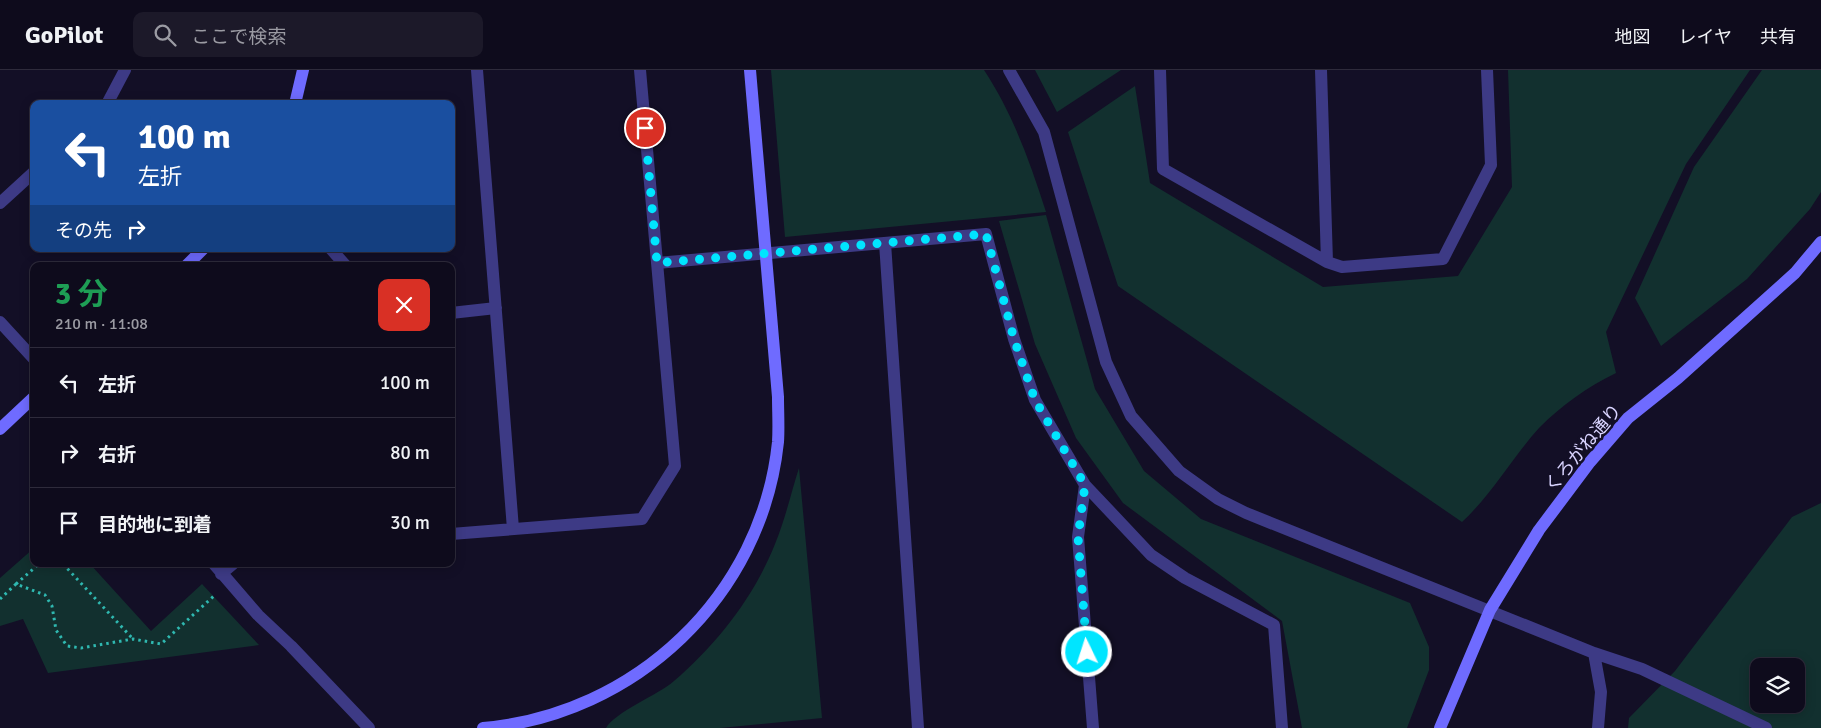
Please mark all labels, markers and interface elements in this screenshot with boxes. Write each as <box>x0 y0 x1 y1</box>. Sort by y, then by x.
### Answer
search box <box>133 12 483 57</box>
text: GoPilot <box>25 20 103 50</box>
icon: search <box>151 21 179 49</box>
text: ここで検索 <box>191 25 286 49</box>
text: 地図 <box>1615 26 1651 48</box>
text: レイヤ <box>1679 26 1732 48</box>
text: 共有 <box>1760 26 1796 48</box>
pin <box>624 107 666 149</box>
icon: arrive <box>631 114 659 142</box>
text: 100 m <box>138 115 231 158</box>
icon: left <box>55 120 120 185</box>
text: 左折 <box>138 163 182 190</box>
icon: right <box>122 215 150 243</box>
text: その先 <box>55 219 112 243</box>
text: 3 分 <box>55 276 108 313</box>
button: close <box>378 279 430 331</box>
text: 210 m · 11:08 <box>55 314 148 334</box>
icon: left <box>55 369 83 397</box>
text: 100 m <box>380 371 430 395</box>
text: 左折 <box>98 373 136 397</box>
street label: くろがね通り <box>1540 400 1626 496</box>
icon: right <box>55 439 83 467</box>
text: 80 m <box>390 441 430 465</box>
text: 右折 <box>98 443 136 467</box>
icon: arrive <box>55 509 83 537</box>
text: 30 m <box>390 511 430 535</box>
text: 目的地に到着 <box>98 513 212 537</box>
position arrow <box>1060 625 1112 677</box>
map controls <box>1750 658 1805 713</box>
button: layers <box>1750 658 1805 713</box>

